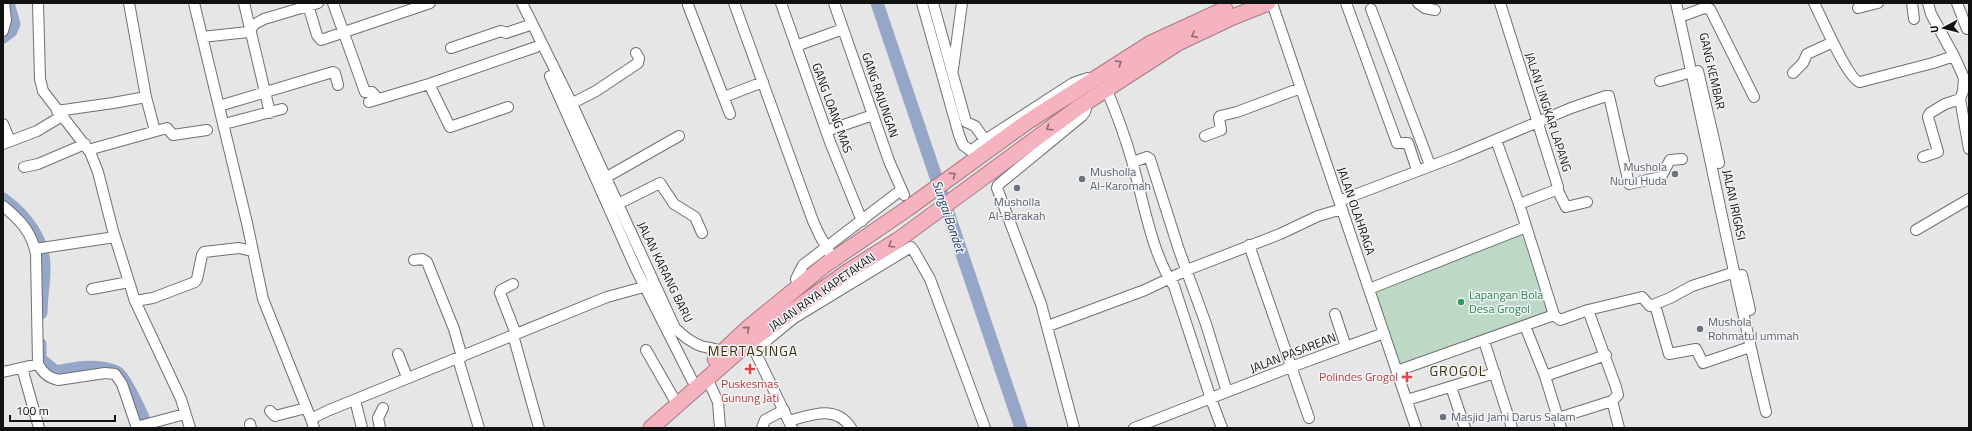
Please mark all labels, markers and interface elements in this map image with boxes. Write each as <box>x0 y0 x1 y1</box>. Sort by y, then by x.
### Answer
north arrow <box>1924 8 1964 48</box>
text: U <box>1926 25 1942 34</box>
one-way arrow <box>1191 30 1198 38</box>
street label: GANG KEMBAR <box>1694 31 1731 111</box>
street label: GANG RAJUNGAN <box>857 50 904 140</box>
street label: JALAN LINGKAR LAPANG <box>1520 50 1577 174</box>
street label: GANG LOANG MAS <box>807 60 858 156</box>
one-way arrow <box>1115 60 1122 68</box>
one-way arrow <box>1047 123 1054 130</box>
place label: Mushola Nurul Huda <box>1610 157 1667 190</box>
place label: Musholla Al-Karomah <box>1090 162 1151 195</box>
street label: JALAN OLAHRAGA <box>1333 164 1380 257</box>
street label: JALAN IRIGASI <box>1718 168 1751 242</box>
marker: Mushola Nurul Huda <box>1670 169 1680 179</box>
one-way arrow <box>949 172 956 180</box>
marker: Musholla Al-Karomah <box>1077 174 1087 184</box>
water label: Sungai Bondet <box>927 177 971 256</box>
marker: Musholla Al-Barakah <box>1012 183 1022 193</box>
place label: Musholla Al-Barakah <box>989 192 1045 225</box>
street label: JALAN KARANG BARU <box>633 218 698 326</box>
one-way arrow <box>888 240 895 247</box>
street label: JALAN RAYA KAPETAKAN <box>764 248 879 336</box>
place label: Lapangan Bola Desa Grogol <box>1469 285 1543 318</box>
marker: Lapangan Bola Desa Grogol <box>1456 297 1466 307</box>
place label: Mushola Rohmatul ummah <box>1708 312 1799 345</box>
marker: Mushola Rohmatul ummah <box>1695 324 1705 334</box>
one-way arrow <box>742 327 750 334</box>
street label: JALAN PASAREAN <box>1247 327 1339 378</box>
district label: MERTASINGA <box>708 340 798 361</box>
district label: GROGOL <box>1429 360 1487 381</box>
marker: Puskesmas Gunung Jati <box>744 363 756 375</box>
place label: Polindes Grogol <box>1319 367 1398 386</box>
marker: Polindes Grogol <box>1401 371 1413 383</box>
place label: Puskesmas Gunung Jati <box>721 374 779 407</box>
scale bar <box>10 397 115 423</box>
text: 100 m <box>16 401 49 420</box>
place label: Masjid Jami Darus Salam <box>1451 407 1576 426</box>
marker: Masjid Jami Darus Salam <box>1438 412 1448 422</box>

